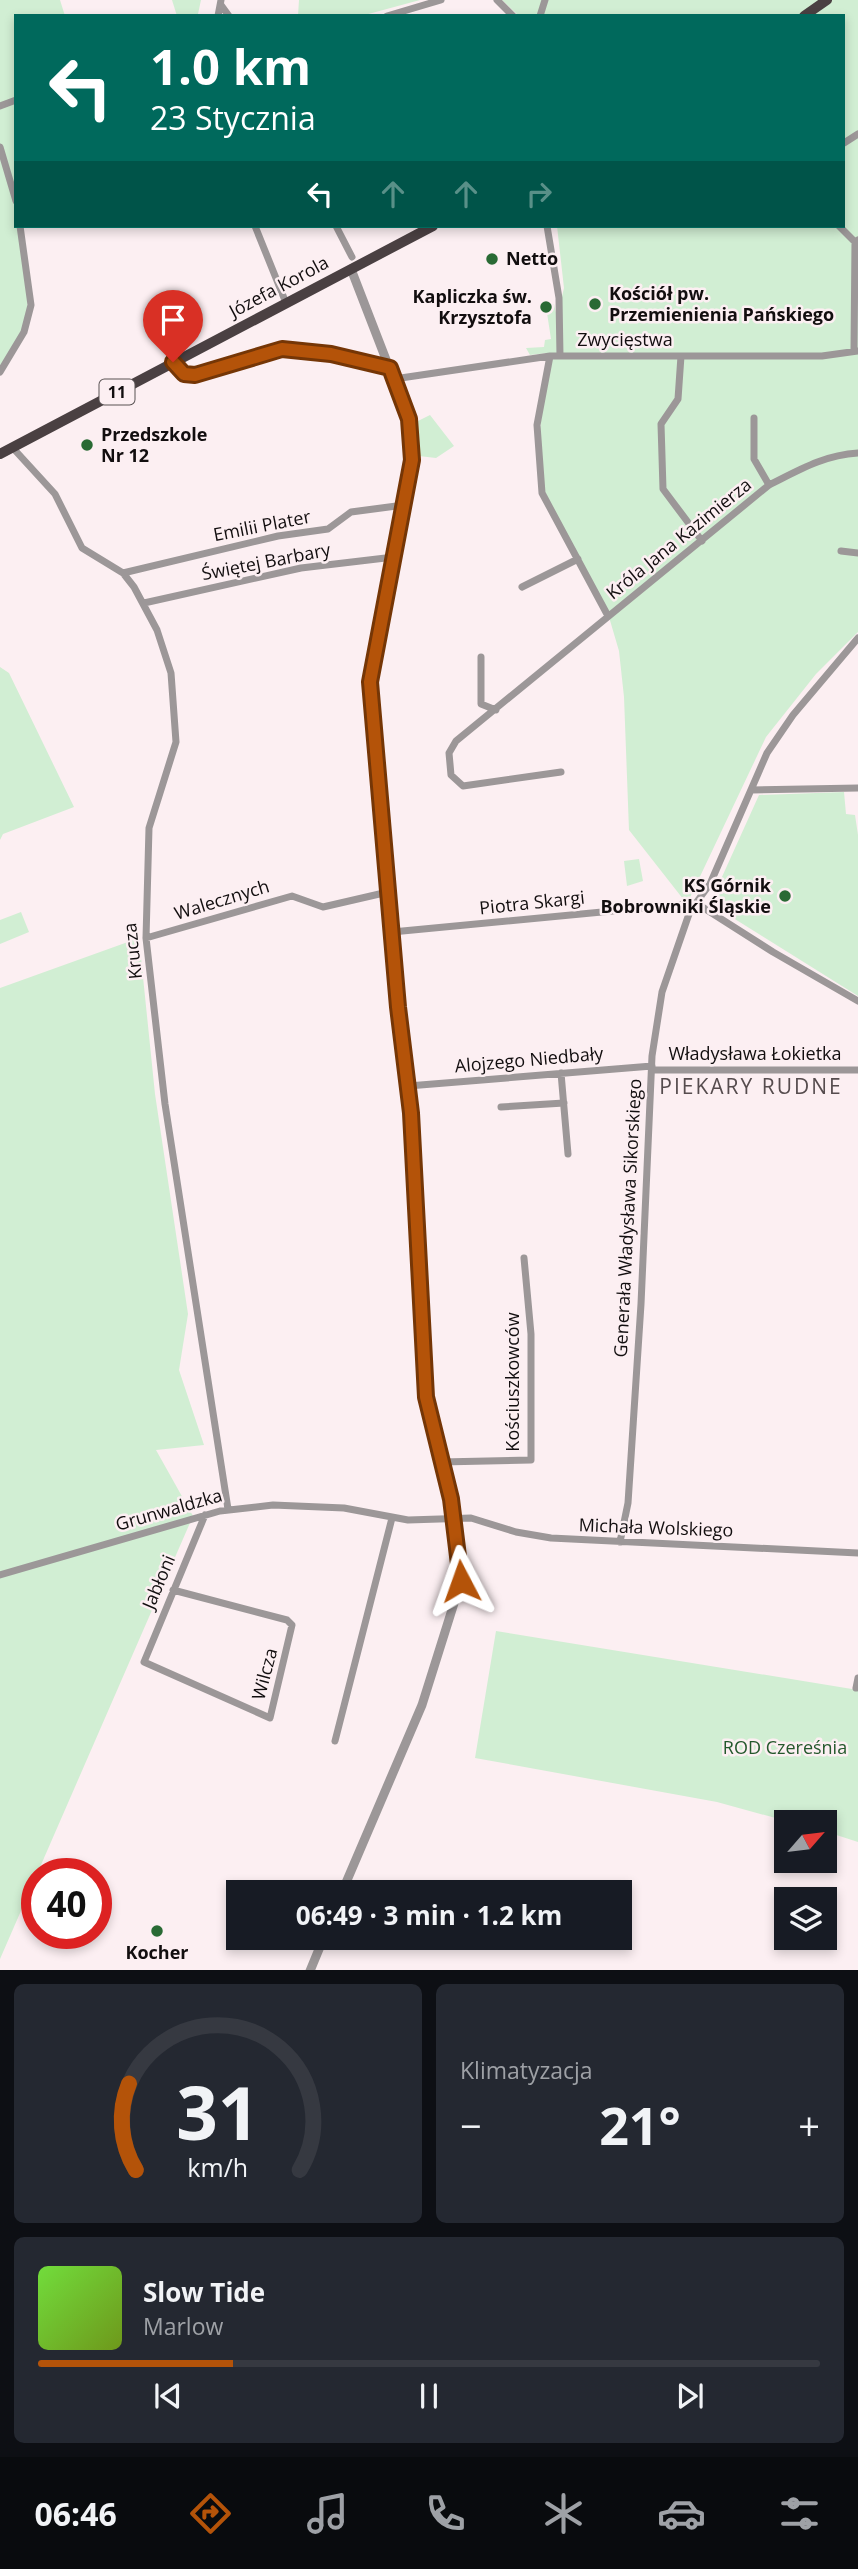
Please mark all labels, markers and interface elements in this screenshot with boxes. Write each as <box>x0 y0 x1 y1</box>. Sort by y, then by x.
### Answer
text: 1.0 km <box>150 33 311 99</box>
icon: left <box>35 42 126 133</box>
text: 23 Stycznia <box>150 96 316 139</box>
icon: left <box>301 175 339 213</box>
icon: ahead <box>374 175 412 213</box>
icon: ahead <box>447 175 485 213</box>
icon: right <box>520 175 558 213</box>
place label: Netto <box>506 246 558 270</box>
street label: Józefa Korola <box>223 250 333 323</box>
marker: Netto <box>484 251 500 267</box>
place label: Kościół pw. Przemienienia Pańskiego <box>609 281 834 326</box>
place label: Kapliczka św. Krzysztofa <box>413 284 532 329</box>
pin <box>143 290 203 362</box>
marker: Kościół pw. Przemienienia Pańskiego <box>587 296 603 312</box>
marker: Kapliczka św. Krzysztofa <box>538 299 554 315</box>
icon: arrive <box>154 301 192 339</box>
street label: Zwycięstwa <box>577 327 673 351</box>
road number: 11 <box>100 380 134 404</box>
place label: Przedszkole Nr 12 <box>101 422 207 467</box>
marker: Przedszkole Nr 12 <box>79 437 95 453</box>
street label: Króla Jana Kazimierza <box>601 472 756 604</box>
street label: Emilii Plater <box>211 504 313 546</box>
street label: Świętej Barbary <box>199 537 333 585</box>
street label: Walecznych <box>171 873 272 925</box>
place label: KS Górnik Bobrowniki Śląskie <box>600 873 772 918</box>
street label: Piotra Skargi <box>478 885 586 919</box>
marker: KS Górnik Bobrowniki Śląskie <box>777 888 793 904</box>
street label: Krucza <box>117 922 147 980</box>
street label: Alojzego Niedbały <box>454 1040 605 1077</box>
street label: Władysława Łokietka <box>668 1041 842 1065</box>
district label: PIEKARY RUDNE <box>659 1072 843 1100</box>
street label: Generała Władysława Sikorskiego <box>608 1078 646 1358</box>
street label: Kościuszkowców <box>500 1312 524 1452</box>
street label: Grunwaldzka <box>113 1482 225 1536</box>
street label: Michała Wolskiego <box>578 1512 734 1542</box>
position arrow <box>424 1544 498 1618</box>
street label: Jabłoni <box>135 1551 180 1614</box>
street label: Wilcza <box>246 1645 282 1702</box>
park label: ROD Czereśnia <box>723 1735 847 1759</box>
north arrow <box>774 1810 836 1872</box>
map controls <box>774 1810 837 1950</box>
speed limit sign: 40 <box>21 1858 112 1949</box>
button: layers <box>774 1887 837 1950</box>
text: 06:49 · 3 min · 1.2 km <box>296 1897 562 1933</box>
marker: Kocher <box>149 1923 165 1939</box>
place label: Kocher <box>126 1940 189 1964</box>
text: Klimatyzacja <box>460 2054 593 2086</box>
text: 31 <box>176 2062 260 2161</box>
text: 21° <box>599 2089 681 2160</box>
text: − <box>460 2099 482 2151</box>
text: + <box>798 2099 820 2151</box>
text: km/h <box>188 2149 248 2183</box>
text: Slow Tide <box>143 2274 265 2310</box>
text: Marlow <box>143 2310 223 2342</box>
icon: previous <box>149 2377 187 2415</box>
icon: pause <box>410 2377 448 2415</box>
icon: next <box>671 2377 709 2415</box>
icon: directions <box>186 2489 235 2538</box>
icon: music <box>303 2489 352 2538</box>
icon: phone <box>421 2489 470 2538</box>
icon: climate <box>539 2489 588 2538</box>
icon: car <box>657 2489 706 2538</box>
icon: filters <box>775 2489 824 2538</box>
text: 06:46 <box>34 2492 117 2535</box>

